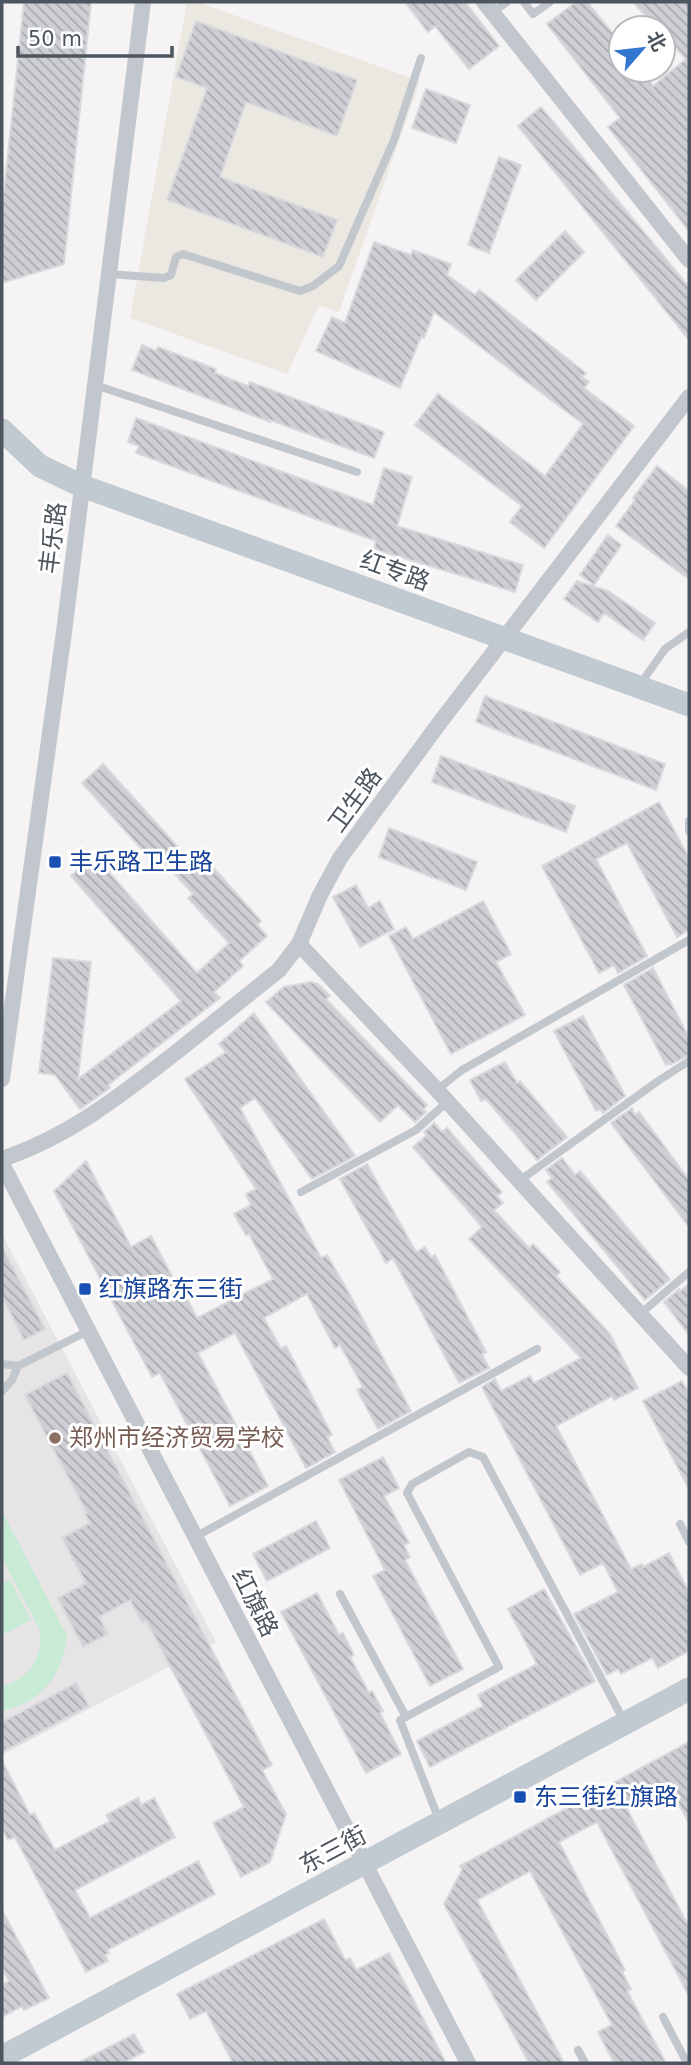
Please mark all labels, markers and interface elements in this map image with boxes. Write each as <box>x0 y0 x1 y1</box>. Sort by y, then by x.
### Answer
scale bar <box>18 14 172 58</box>
north arrow <box>607 14 677 84</box>
text: 50 m <box>28 27 82 51</box>
text: 北 <box>643 27 671 55</box>
street label: 丰乐路 <box>35 501 71 575</box>
street label: 红专路 <box>356 546 434 596</box>
street label: 卫生路 <box>323 763 387 837</box>
place label: 丰乐路卫生路 <box>69 848 213 876</box>
marker: 丰乐路卫生路 <box>47 854 63 870</box>
place label: 红旗路东三街 <box>99 1275 243 1303</box>
marker: 红旗路东三街 <box>77 1281 93 1297</box>
place label: 郑州市经济贸易学校 <box>69 1424 285 1452</box>
marker: 郑州市经济贸易学校 <box>47 1430 63 1446</box>
street label: 红旗路 <box>226 1565 284 1641</box>
place label: 东三街红旗路 <box>534 1783 678 1811</box>
marker: 东三街红旗路 <box>512 1789 528 1805</box>
street label: 东三街 <box>295 1821 371 1879</box>

